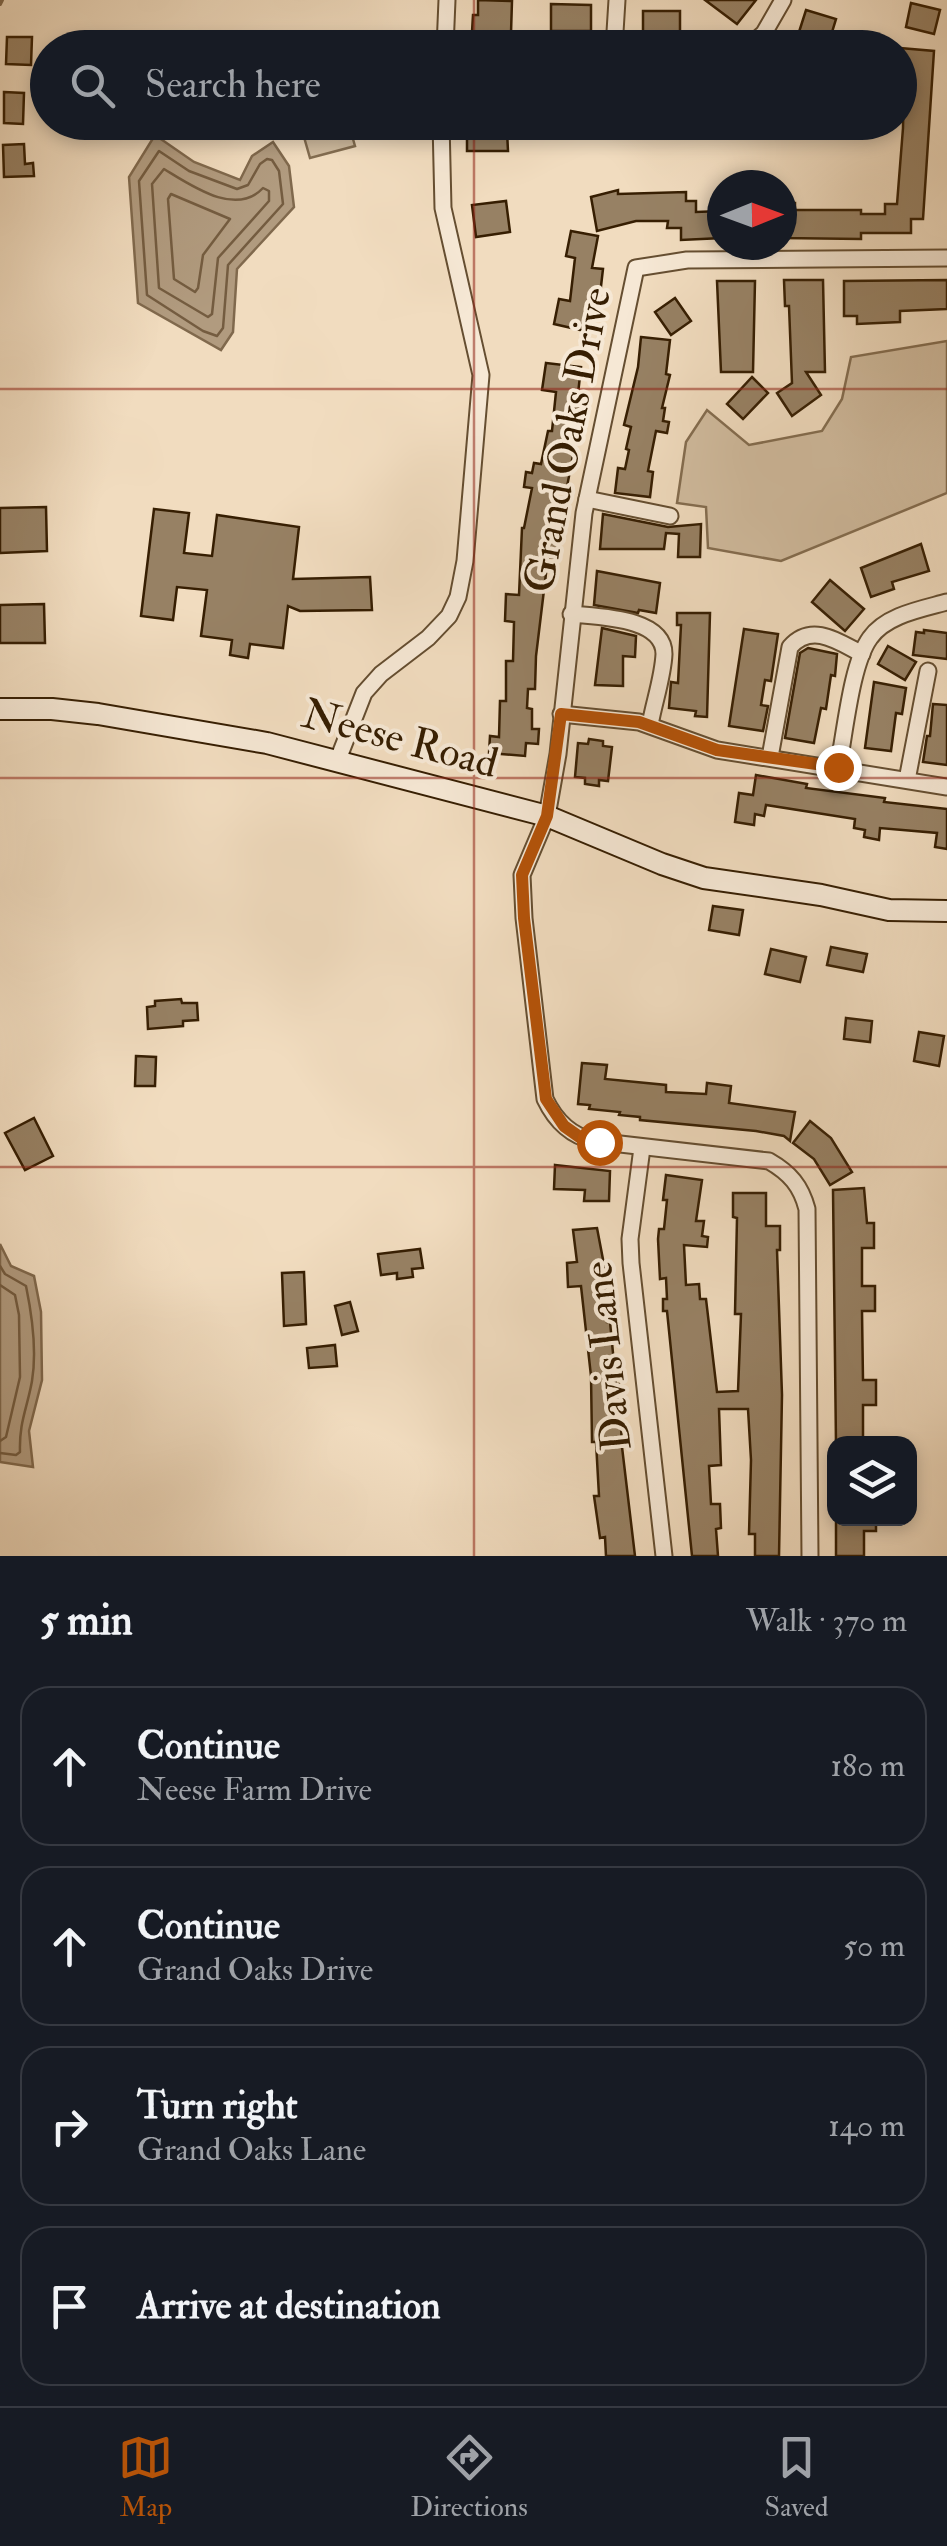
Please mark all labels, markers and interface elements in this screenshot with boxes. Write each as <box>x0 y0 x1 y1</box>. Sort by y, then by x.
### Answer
search box <box>30 30 917 140</box>
icon: search <box>65 58 120 113</box>
text: Search here <box>145 61 321 109</box>
north arrow <box>707 170 797 260</box>
street label: Grand Oaks Drive <box>513 283 623 597</box>
street label: Neese Road <box>296 688 504 790</box>
route end <box>816 745 862 791</box>
route start <box>577 1120 623 1166</box>
street label: Davis Lane <box>572 1259 644 1453</box>
map controls <box>827 1436 917 1526</box>
button: layers <box>827 1436 917 1526</box>
text: 5 min <box>40 1595 133 1647</box>
text: Walk · 370 m <box>746 1601 907 1641</box>
text: Continue <box>137 1722 280 1770</box>
icon: ahead <box>42 1739 97 1794</box>
text: 180 m <box>831 1746 905 1786</box>
text: Neese Farm Drive <box>137 1770 372 1810</box>
text: Continue <box>137 1902 280 1950</box>
icon: ahead <box>42 1919 97 1974</box>
text: 50 m <box>843 1926 905 1966</box>
text: Grand Oaks Drive <box>137 1950 373 1990</box>
text: Turn right <box>137 2082 298 2130</box>
icon: right <box>42 2099 97 2154</box>
text: 140 m <box>828 2106 905 2146</box>
text: Grand Oaks Lane <box>137 2130 366 2170</box>
icon: arrive <box>42 2279 97 2334</box>
text: Arrive at destination <box>137 2282 441 2330</box>
tab: Map <box>118 2430 173 2525</box>
tab: Directions <box>410 2430 528 2525</box>
tab: Saved <box>765 2430 829 2525</box>

